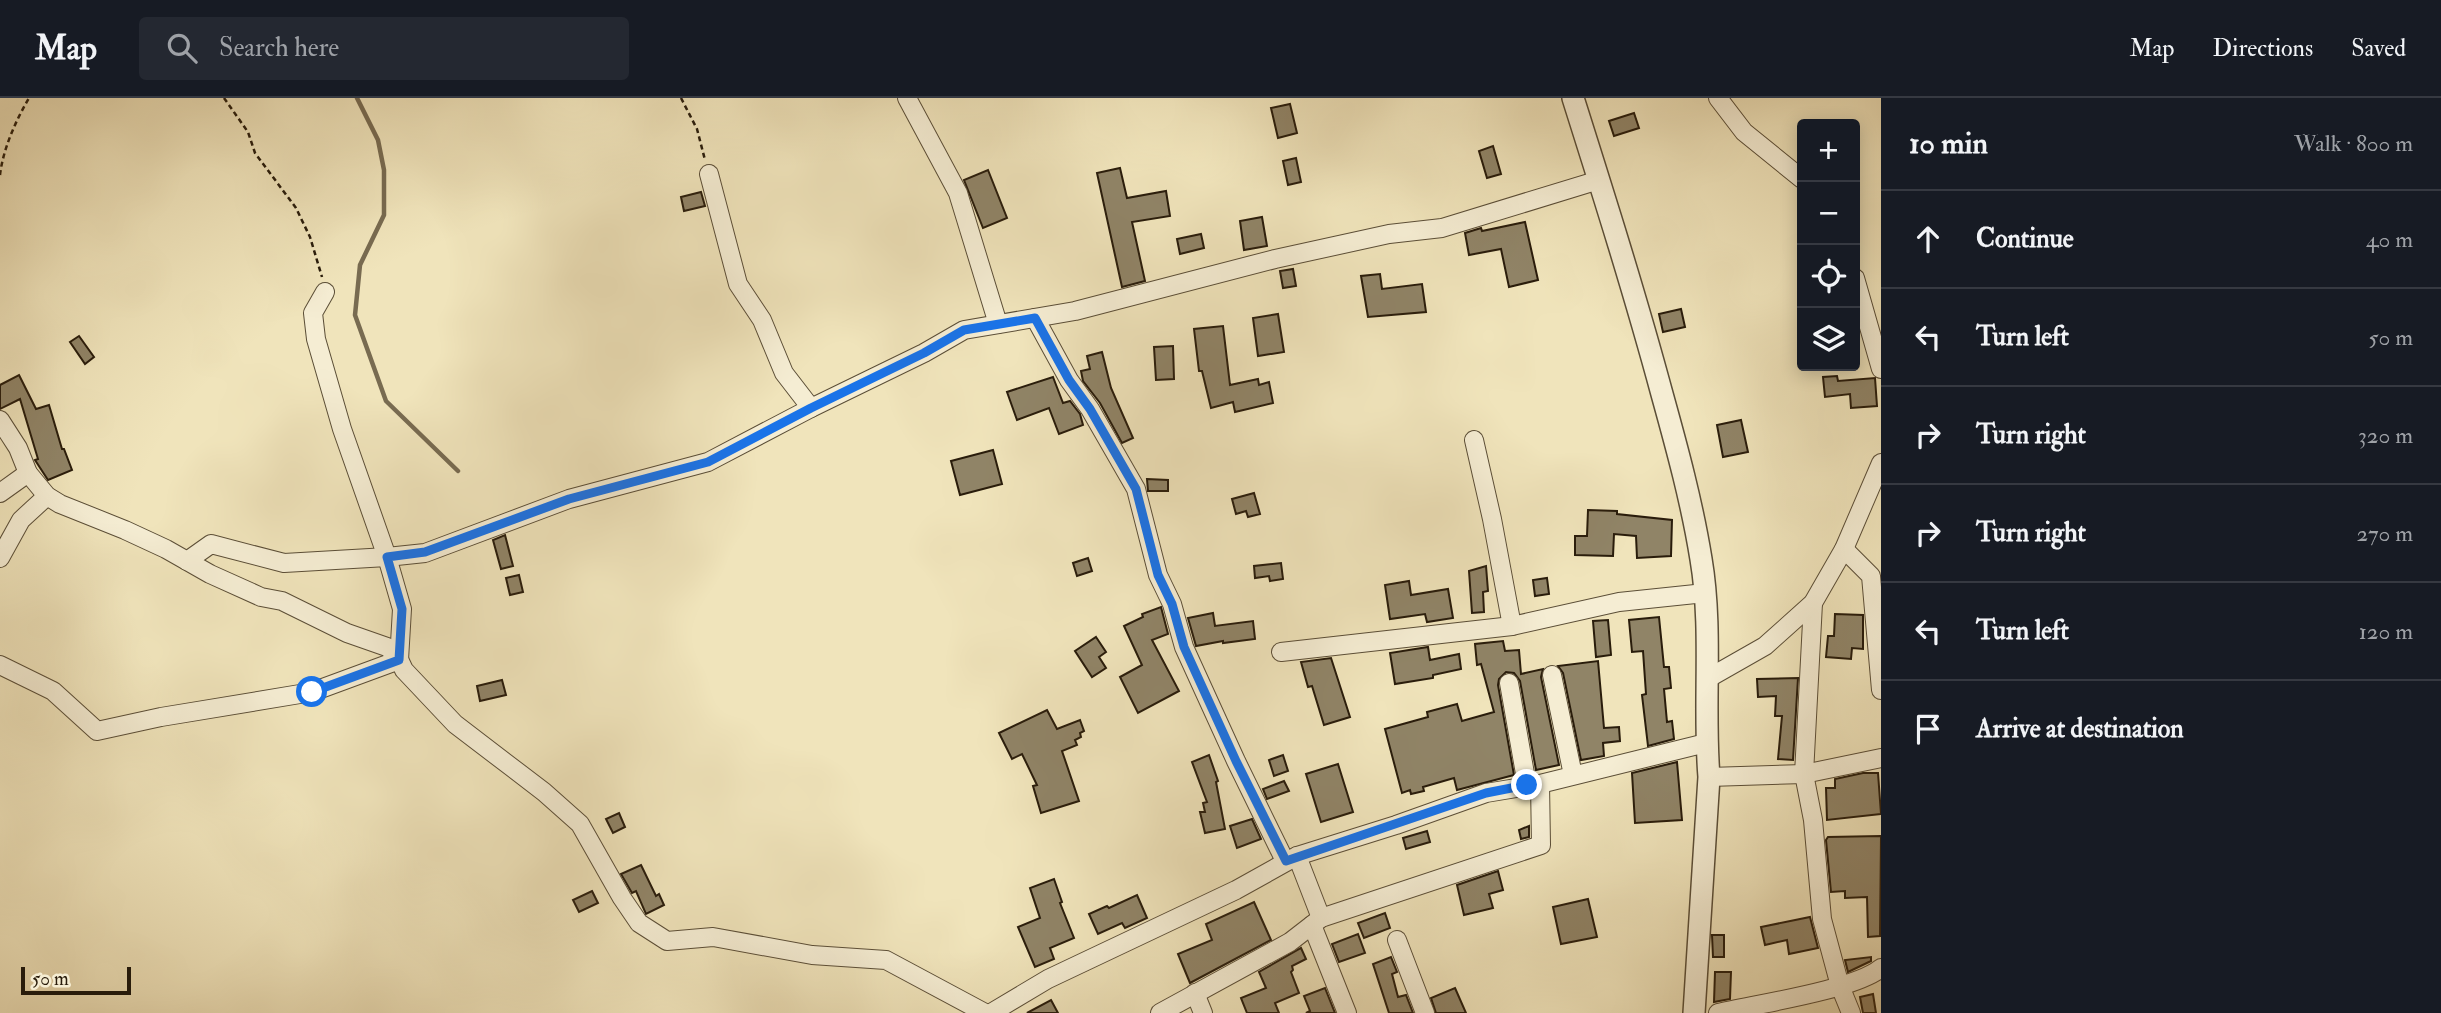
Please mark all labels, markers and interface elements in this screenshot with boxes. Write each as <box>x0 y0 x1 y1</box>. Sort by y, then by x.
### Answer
search box <box>139 17 629 80</box>
text: Map <box>35 28 97 69</box>
icon: search <box>163 29 201 67</box>
text: Search here <box>219 32 339 64</box>
text: Map <box>2129 33 2174 64</box>
text: Directions <box>2212 33 2313 64</box>
text: Saved <box>2351 33 2406 64</box>
map controls <box>1797 119 1860 371</box>
button: + <box>1797 119 1860 182</box>
text: 10 min <box>1909 125 1988 162</box>
text: Walk · 800 m <box>2294 129 2413 158</box>
button: − <box>1797 182 1860 245</box>
icon: ahead <box>1909 220 1947 258</box>
text: Continue <box>1976 223 2074 255</box>
text: 40 m <box>2366 225 2413 254</box>
button: locate <box>1797 245 1860 308</box>
button: layers <box>1797 308 1860 371</box>
icon: left <box>1909 318 1947 356</box>
text: Turn left <box>1976 321 2069 353</box>
text: 50 m <box>2369 323 2413 352</box>
icon: right <box>1909 416 1947 454</box>
text: Turn right <box>1976 419 2086 451</box>
text: 320 m <box>2358 421 2413 450</box>
icon: right <box>1909 514 1947 552</box>
text: Turn right <box>1976 517 2086 549</box>
text: 270 m <box>2356 519 2413 548</box>
icon: left <box>1909 612 1947 650</box>
text: Turn left <box>1976 615 2069 647</box>
text: 120 m <box>2359 617 2413 646</box>
route start <box>296 676 327 707</box>
icon: arrive <box>1909 710 1947 748</box>
text: Arrive at destination <box>1976 713 2184 745</box>
route end <box>1511 769 1542 800</box>
scale bar <box>21 964 131 996</box>
text: 50 m <box>32 967 69 991</box>

